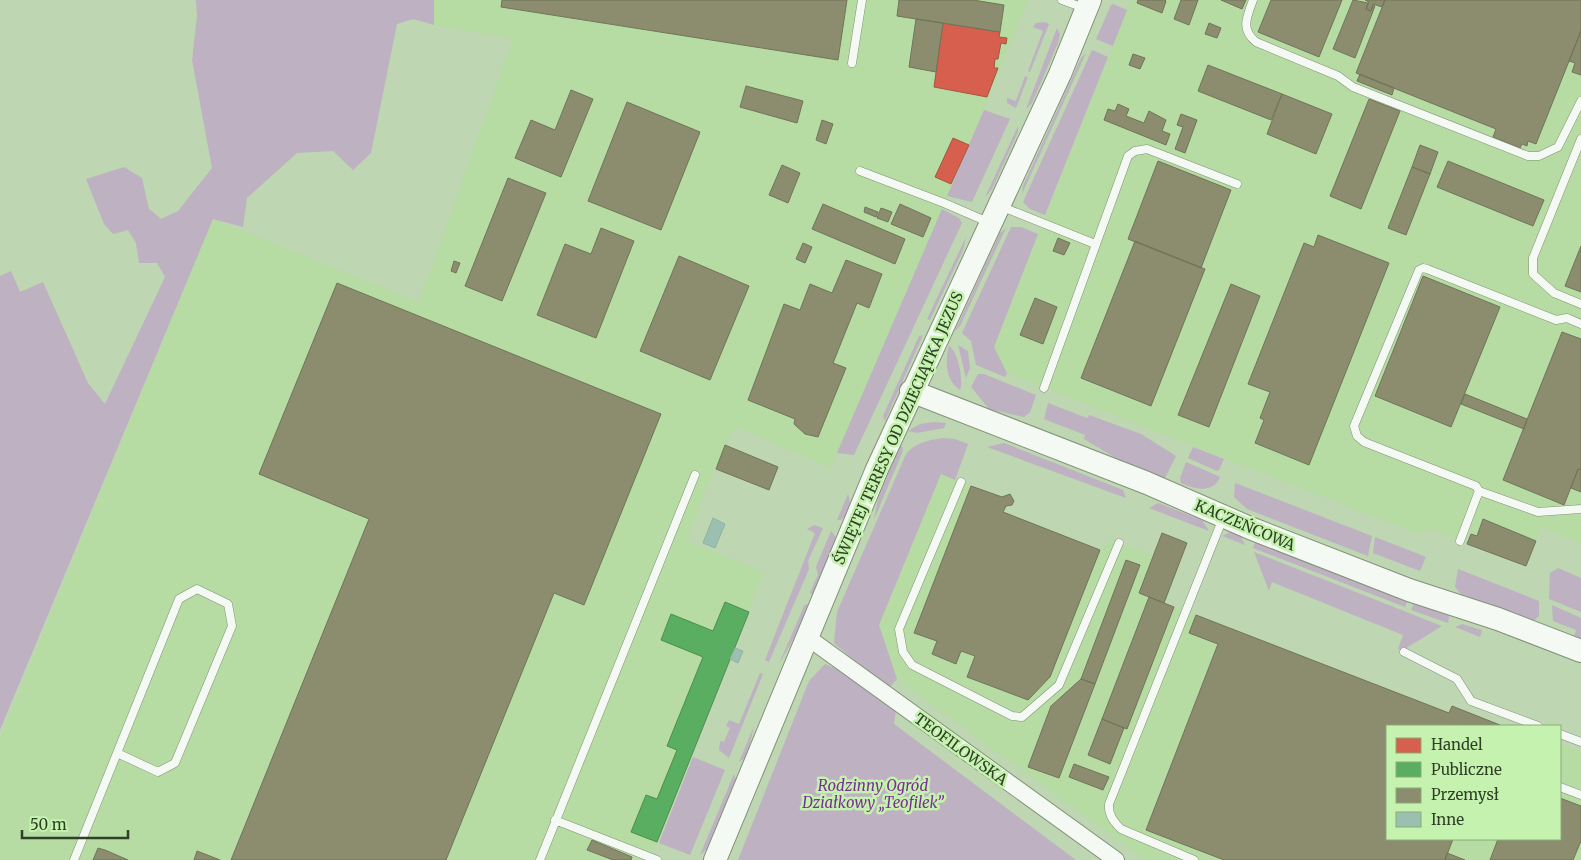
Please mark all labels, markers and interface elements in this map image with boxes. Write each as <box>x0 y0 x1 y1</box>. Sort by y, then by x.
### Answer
street label: ŚWIĘTEJ TERESY OD DZIECIĄTKA JEZUS <box>828 288 967 567</box>
street label: KACZEŃCOWA <box>1192 494 1299 555</box>
street label: TEOFILOWSKA <box>911 709 1012 789</box>
legend <box>1386 725 1561 840</box>
text: Handel <box>1431 735 1483 754</box>
text: Publiczne <box>1431 760 1502 779</box>
park label: Rodzinny Ogród Działkowy „Teofilek” <box>801 776 945 812</box>
text: Przemysł <box>1431 785 1499 804</box>
scale bar <box>22 808 129 840</box>
text: Inne <box>1431 810 1464 829</box>
text: 50 m <box>30 815 67 834</box>

